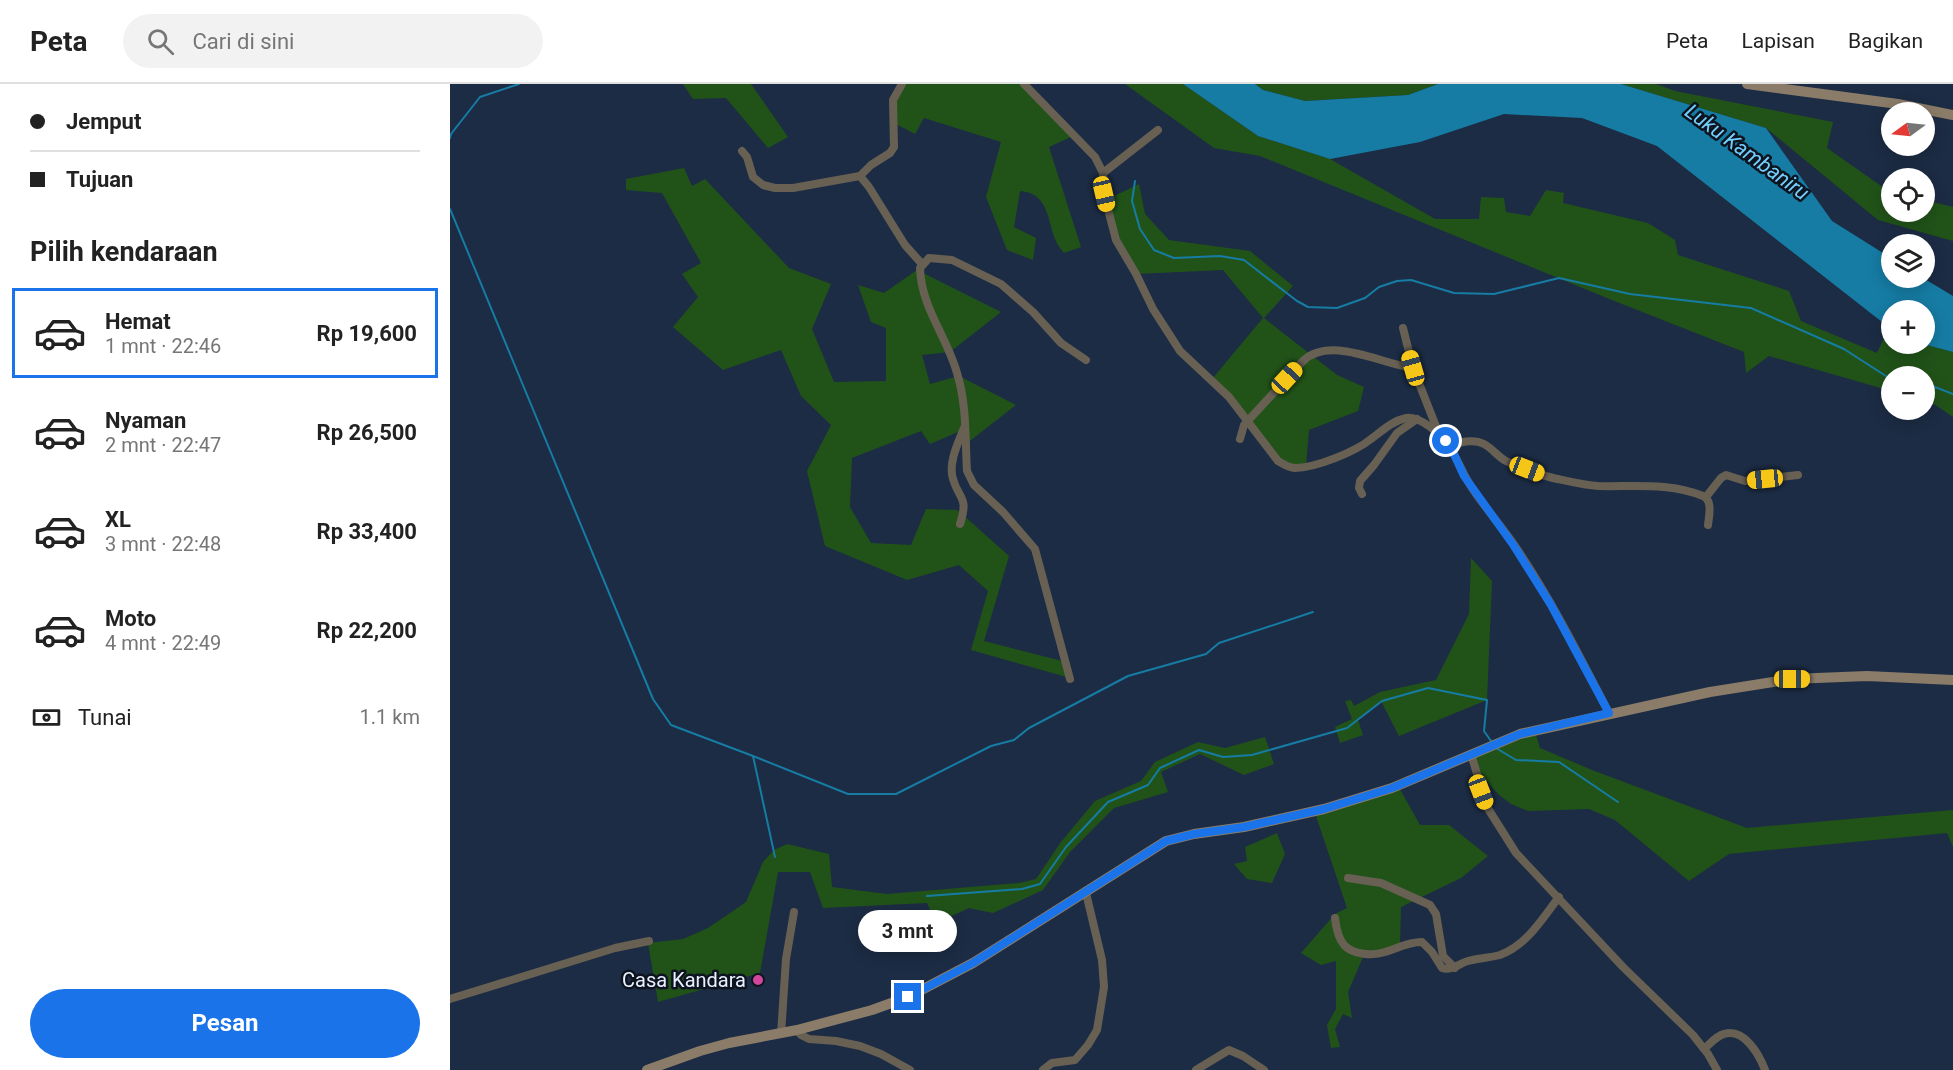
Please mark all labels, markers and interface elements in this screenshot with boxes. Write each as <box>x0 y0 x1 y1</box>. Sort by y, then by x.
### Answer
search box <box>123 14 543 68</box>
text: Peta <box>30 25 87 58</box>
icon: search <box>144 25 177 58</box>
text: Cari di sini <box>192 29 294 54</box>
text: Peta <box>1666 29 1708 53</box>
text: Lapisan <box>1741 29 1815 53</box>
text: Bagikan <box>1848 29 1923 53</box>
water label: Luku Kambaniru <box>1680 99 1814 205</box>
north arrow <box>1881 102 1935 156</box>
map controls <box>1881 102 1935 420</box>
text: Jemput <box>66 109 141 134</box>
text: Tujuan <box>66 167 133 192</box>
button: locate <box>1881 168 1935 222</box>
car <box>1091 174 1117 214</box>
button: layers <box>1881 234 1935 288</box>
text: Pilih kendaraan <box>30 236 218 268</box>
button: + <box>1881 300 1935 354</box>
icon: car <box>33 306 87 360</box>
text: Hemat <box>105 309 171 334</box>
text: Rp 19,600 <box>317 321 417 346</box>
text: 1 mnt · 22:46 <box>105 334 221 358</box>
car <box>1399 348 1427 388</box>
car <box>1268 359 1306 397</box>
button: − <box>1881 366 1935 420</box>
icon: car <box>33 405 87 459</box>
text: Nyaman <box>105 408 186 433</box>
text: Rp 26,500 <box>317 420 417 445</box>
route start <box>1432 427 1459 454</box>
text: 2 mnt · 22:47 <box>105 433 221 457</box>
car <box>1507 454 1547 484</box>
car <box>1746 468 1784 490</box>
icon: car <box>33 504 87 558</box>
text: XL <box>105 507 131 532</box>
text: Rp 33,400 <box>317 519 417 544</box>
text: 3 mnt · 22:48 <box>105 532 221 556</box>
icon: car <box>33 603 87 657</box>
text: Moto <box>105 606 156 631</box>
text: Rp 22,200 <box>317 618 417 643</box>
text: 4 mnt · 22:49 <box>105 631 221 655</box>
car <box>1774 670 1810 688</box>
icon: cash <box>30 701 63 734</box>
text: Tunai <box>78 705 132 730</box>
text: 1.1 km <box>360 705 420 729</box>
car <box>1466 772 1496 812</box>
callout: 3 mnt <box>858 910 958 952</box>
text: 3 mnt <box>882 919 933 943</box>
place label: Casa Kandara <box>622 968 746 992</box>
marker: Casa Kandara <box>751 973 765 987</box>
route end <box>894 983 921 1010</box>
button: Pesan <box>30 989 420 1058</box>

